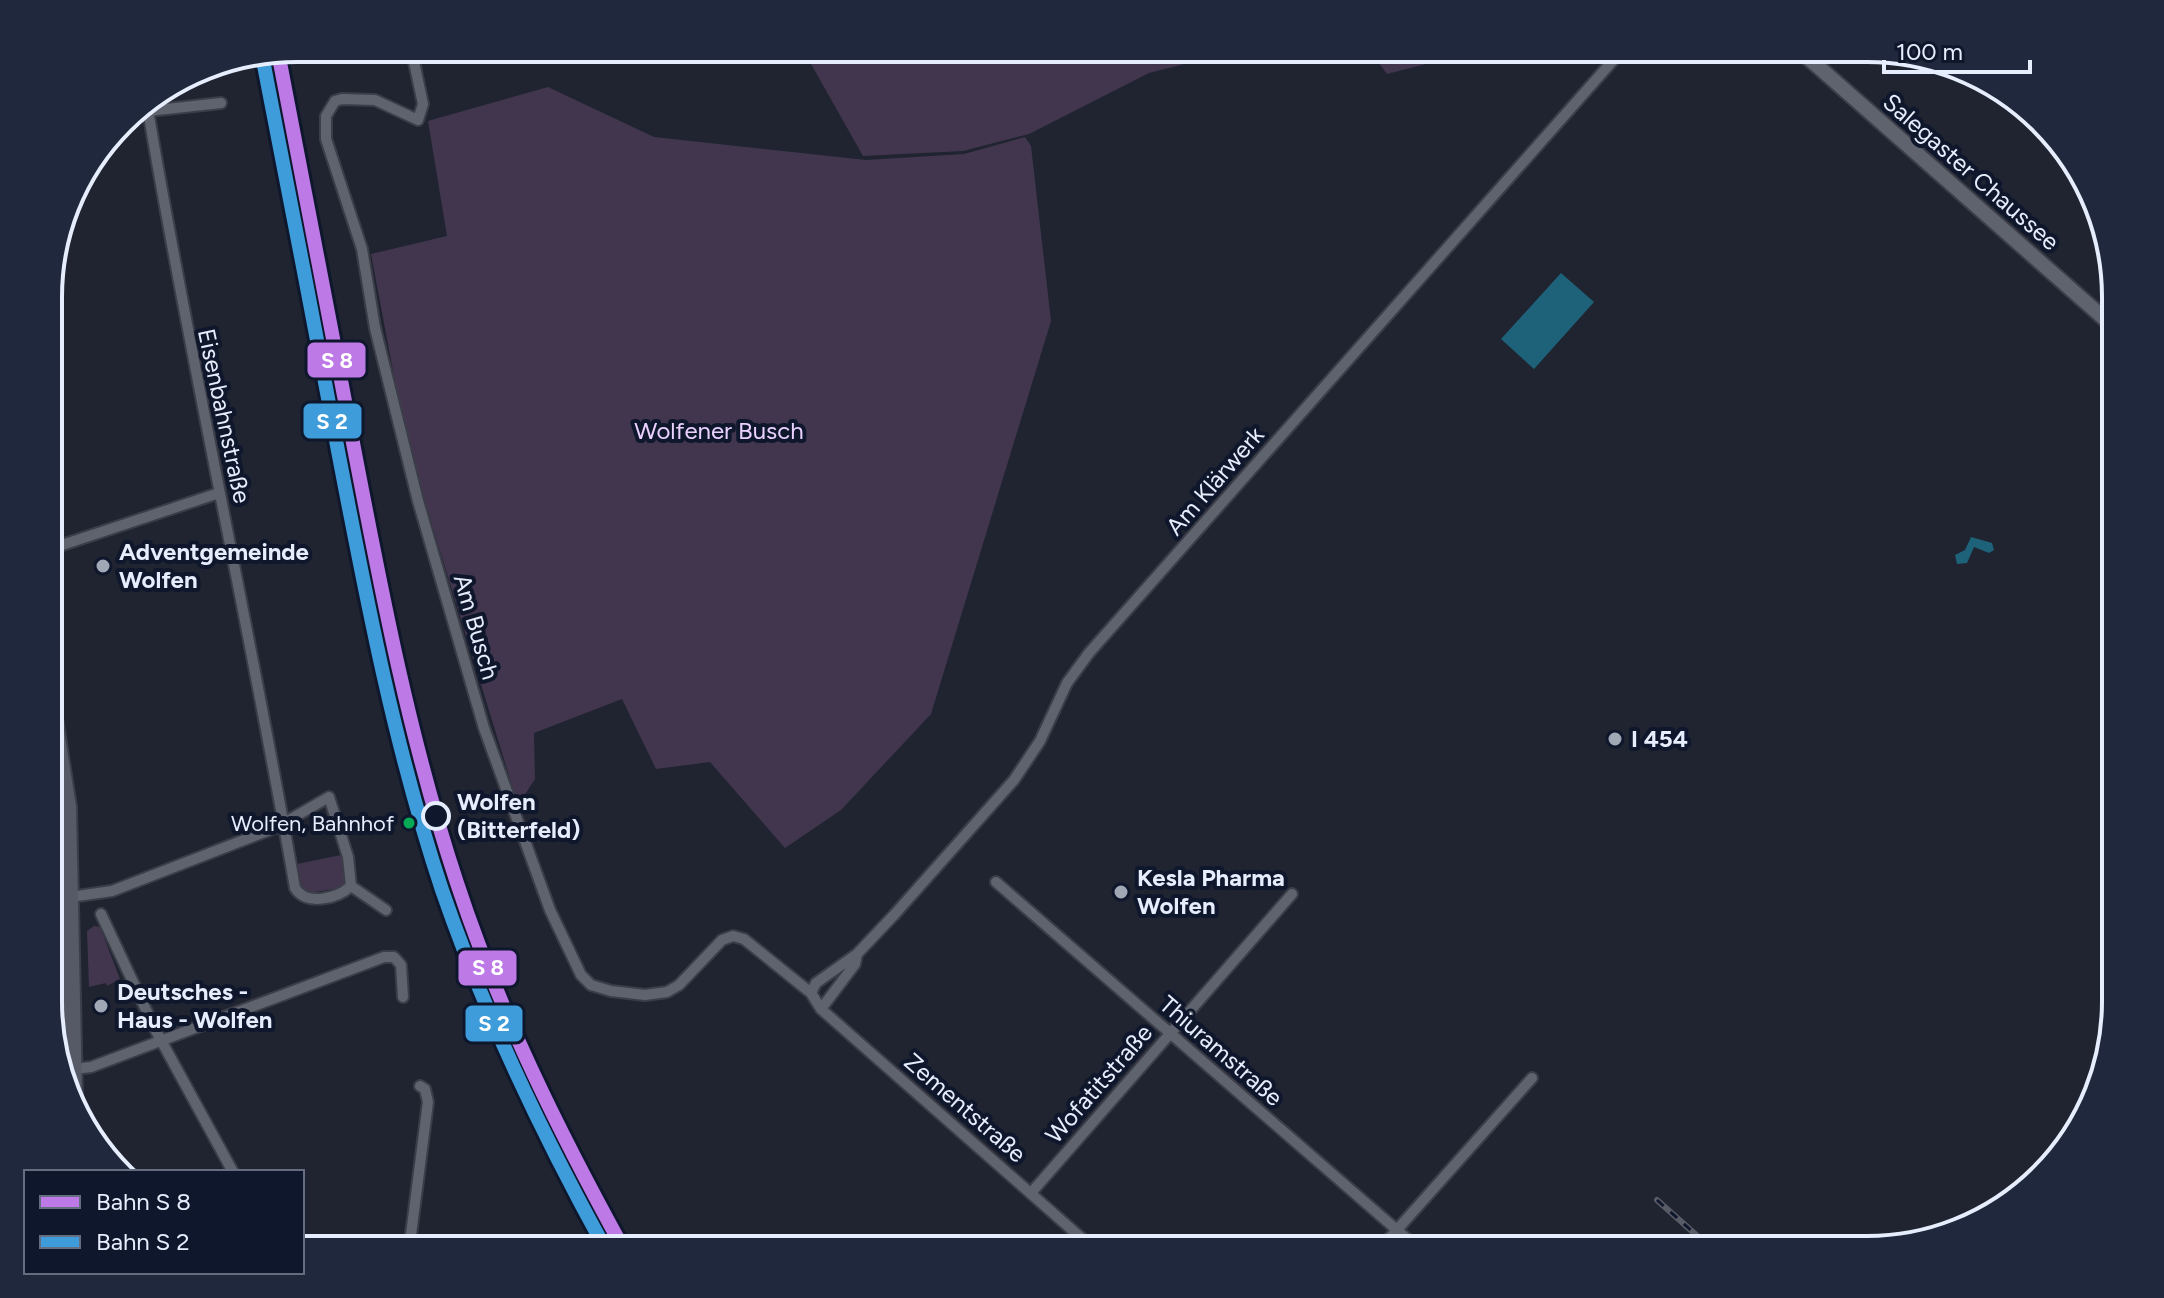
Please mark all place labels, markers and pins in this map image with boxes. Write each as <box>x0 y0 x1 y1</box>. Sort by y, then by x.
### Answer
place label: Adventgemeinde Wolfen <box>119 537 309 594</box>
marker: Adventgemeinde Wolfen <box>94 557 112 575</box>
place label: I 454 <box>1631 724 1688 753</box>
marker: I 454 <box>1606 730 1624 748</box>
place label: Wolfen (Bitterfeld) <box>457 787 580 844</box>
marker: Wolfen (Bitterfeld) <box>422 802 450 830</box>
place label: Wolfen, Bahnhof <box>231 810 395 837</box>
marker: Wolfen, Bahnhof <box>401 815 417 831</box>
place label: Kesla Pharma Wolfen <box>1137 863 1285 920</box>
marker: Kesla Pharma Wolfen <box>1112 883 1130 901</box>
place label: Deutsches - Haus - Wolfen <box>117 977 272 1034</box>
marker: Deutsches - Haus - Wolfen <box>92 997 110 1015</box>

